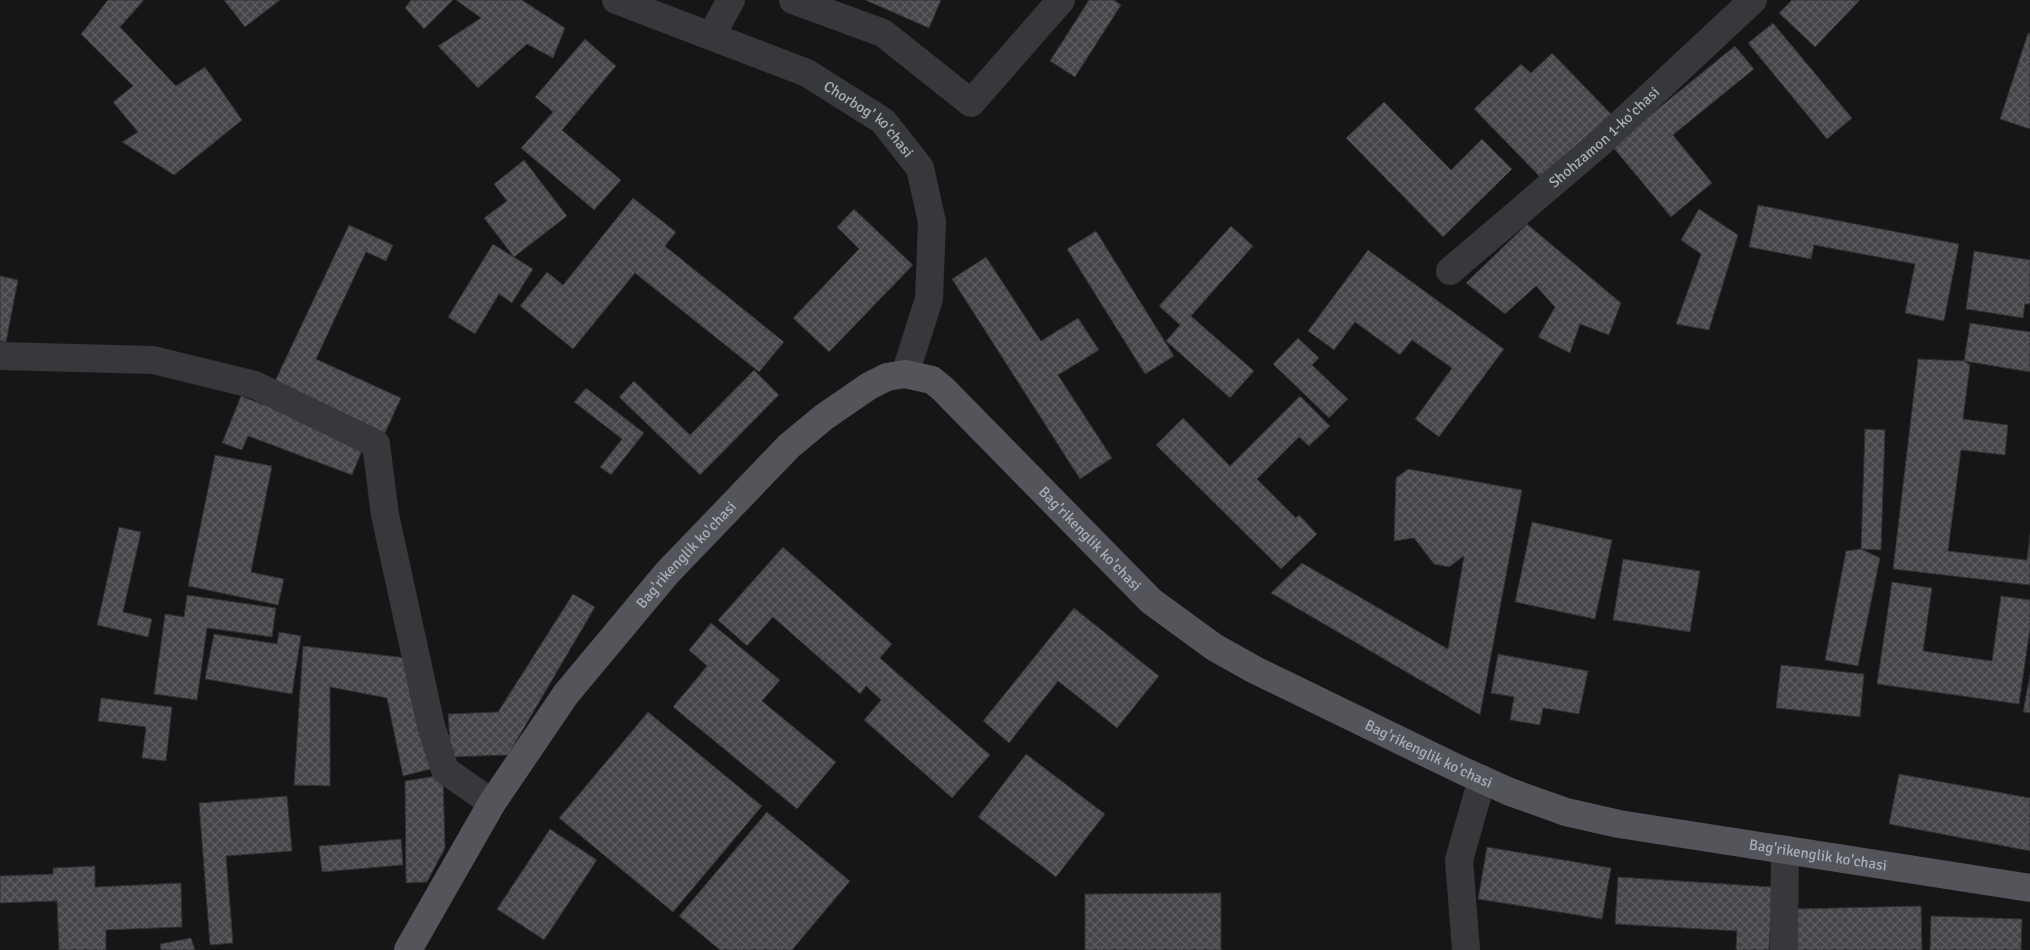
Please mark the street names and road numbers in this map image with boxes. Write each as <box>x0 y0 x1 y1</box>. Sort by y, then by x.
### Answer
street label: Chorbog' ko'chasi <box>820 77 917 161</box>
street label: Shohzamon 1-ko'chasi <box>1545 83 1663 192</box>
street label: Bag'rikenglik ko'chasi <box>1035 483 1145 595</box>
street label: Bag'rikenglik ko'chasi <box>632 498 740 612</box>
street label: Bag'rikenglik ko'chasi <box>1362 716 1495 792</box>
street label: Bag'rikenglik ko'chasi <box>1748 835 1888 875</box>

